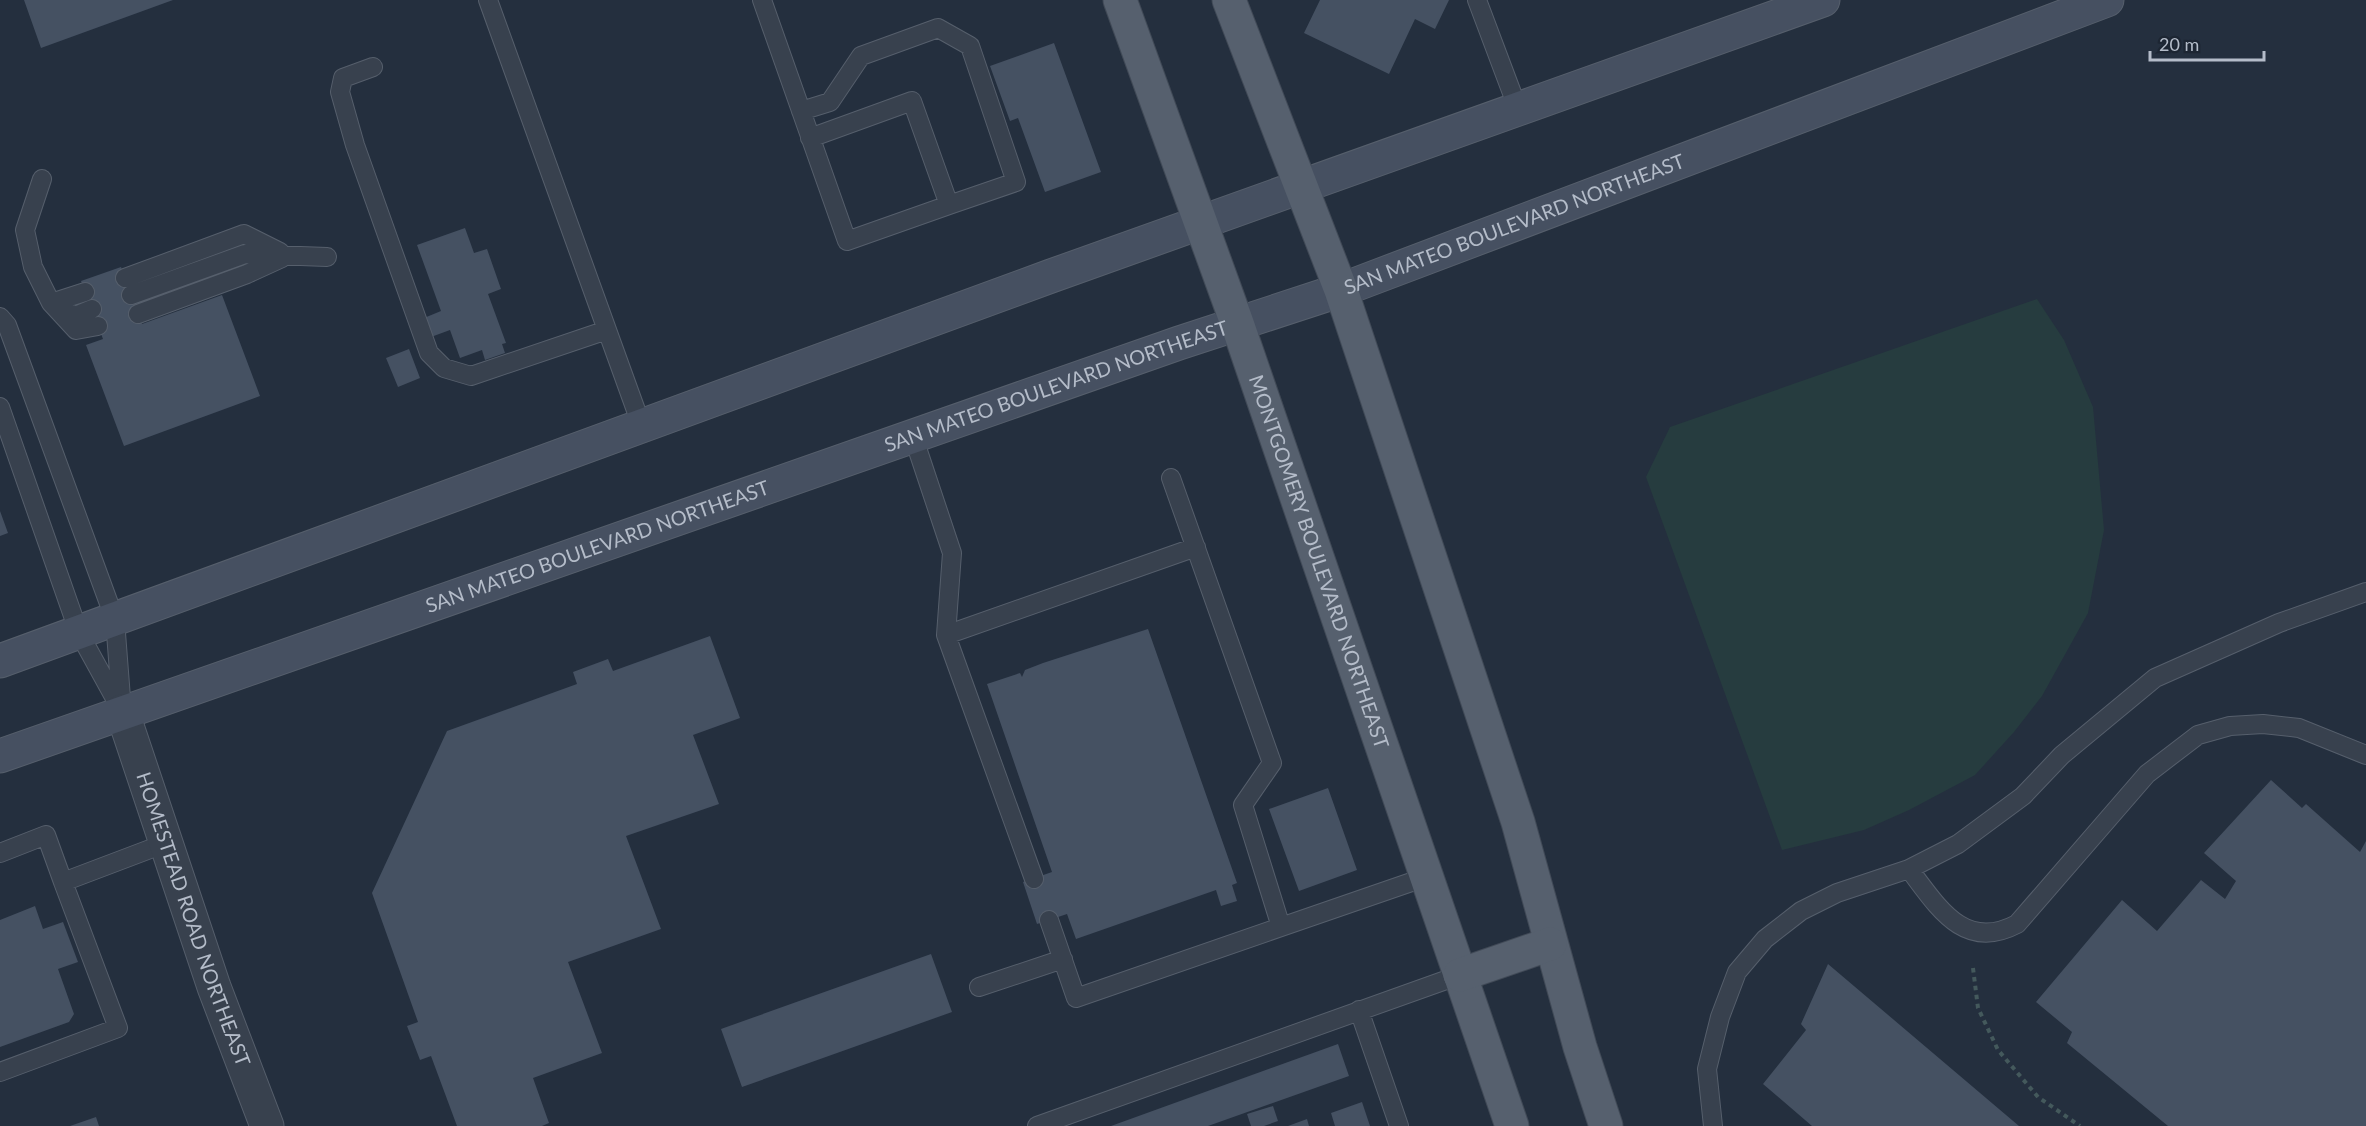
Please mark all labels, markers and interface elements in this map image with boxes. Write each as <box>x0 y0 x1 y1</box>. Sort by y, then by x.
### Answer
scale bar <box>2150 24 2264 62</box>
text: 20 m <box>2159 33 2199 55</box>
street label: SAN MATEO BOULEVARD NORTHEAST <box>1340 148 1688 299</box>
street label: SAN MATEO BOULEVARD NORTHEAST <box>881 315 1231 456</box>
street label: MONTGOMERY BOULEVARD NORTHEAST <box>1245 372 1395 752</box>
street label: SAN MATEO BOULEVARD NORTHEAST <box>422 475 772 617</box>
street label: HOMESTEAD ROAD NORTHEAST <box>132 769 256 1070</box>

